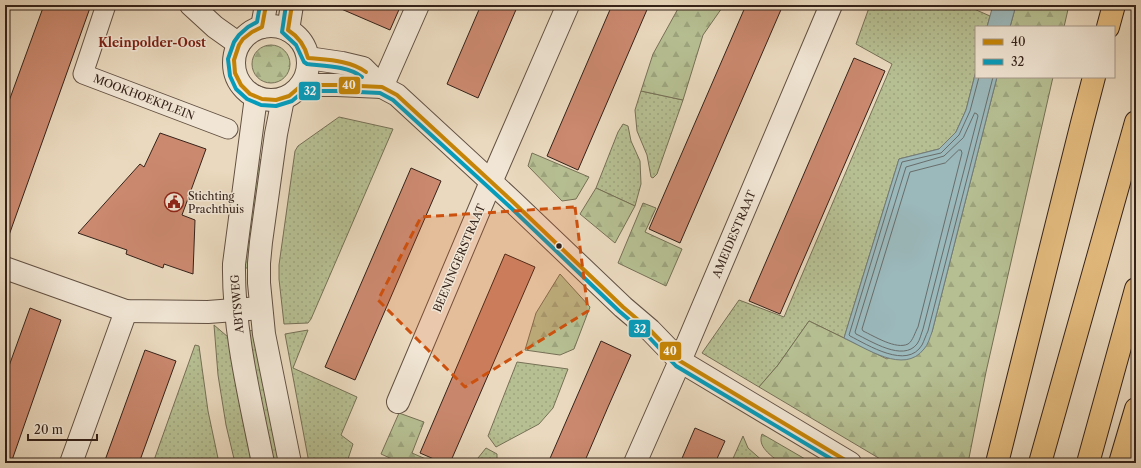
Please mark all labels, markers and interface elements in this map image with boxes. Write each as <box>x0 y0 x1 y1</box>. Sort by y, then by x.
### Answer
legend <box>975 26 1115 78</box>
text: 40 <box>1011 34 1026 49</box>
district label: Kleinpolder-Oost <box>98 35 206 50</box>
text: 32 <box>1011 54 1025 69</box>
street label: MOOKHOEKPLEIN <box>91 71 197 123</box>
line badge: 40 <box>338 76 361 95</box>
text: 40 <box>342 78 356 92</box>
line badge: 32 <box>298 81 321 101</box>
text: 32 <box>304 84 317 98</box>
street label: AMEIDESTRAAT <box>709 187 759 281</box>
place label: Stichting Prachthuis <box>188 189 244 216</box>
public building icon: Stichting Prachthuis <box>163 191 185 213</box>
street label: BEENINGERSTRAAT <box>430 201 488 314</box>
unlabelled marker <box>554 241 564 251</box>
street label: ABTSWEG <box>227 274 247 335</box>
line badge: 32 <box>628 319 651 338</box>
text: 32 <box>634 322 647 336</box>
line badge: 40 <box>659 341 682 361</box>
text: 40 <box>663 344 677 358</box>
scale bar <box>28 416 97 442</box>
text: 20 m <box>34 422 63 437</box>

